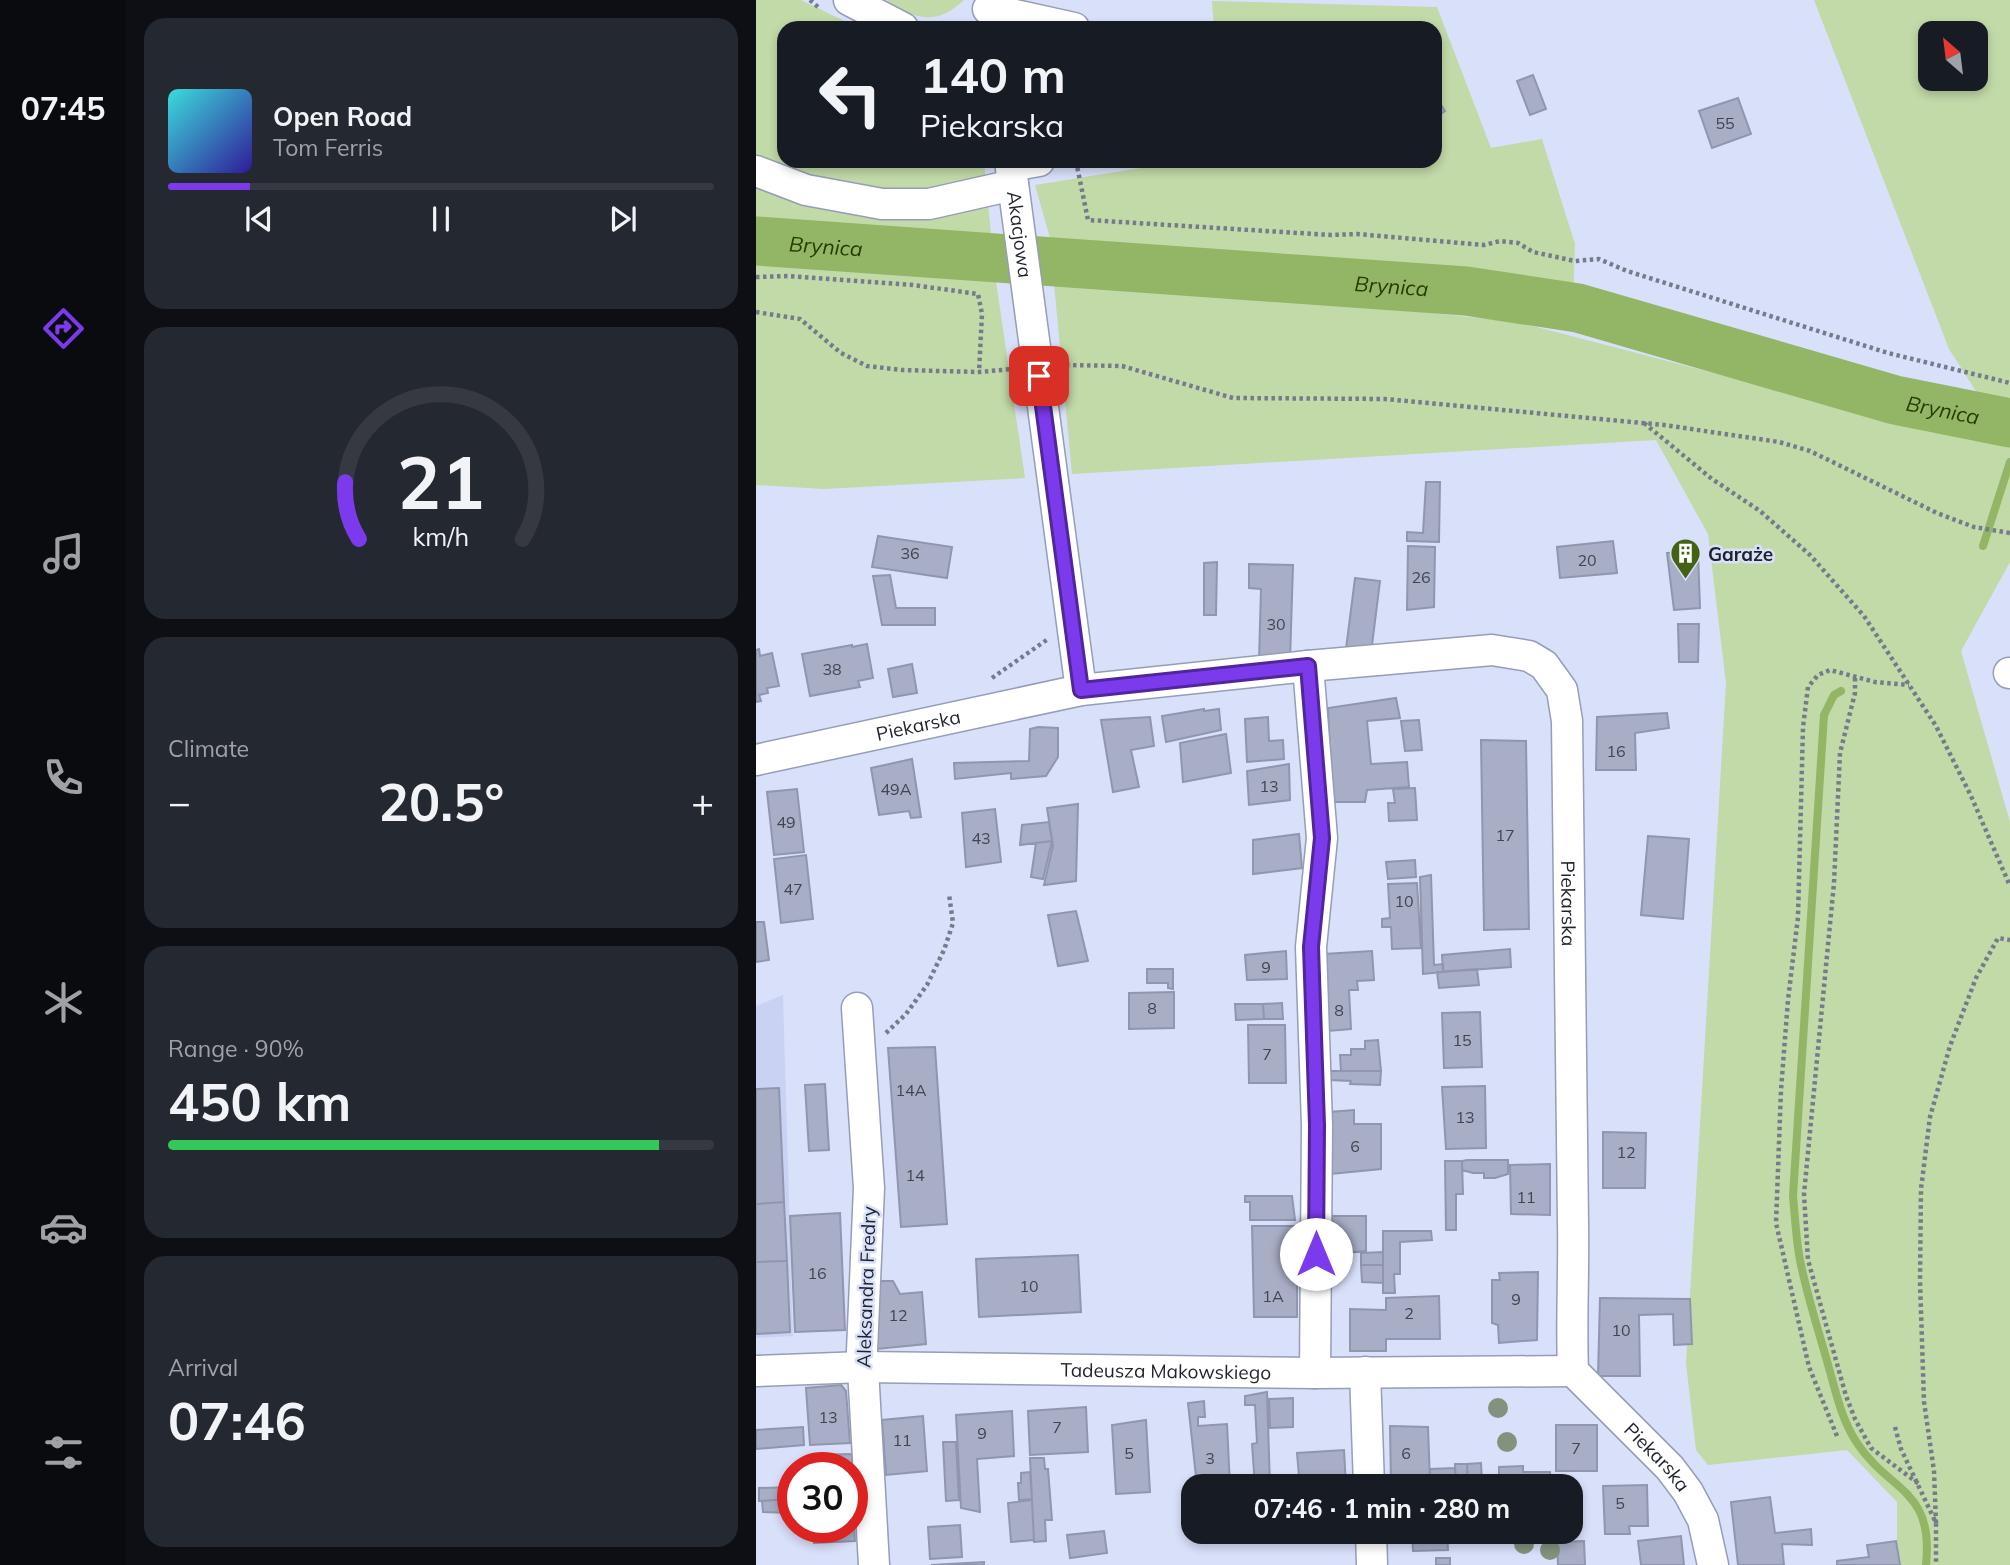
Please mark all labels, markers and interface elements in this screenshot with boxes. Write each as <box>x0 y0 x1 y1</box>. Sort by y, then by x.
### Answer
north arrow <box>1918 21 1988 91</box>
map controls <box>1918 21 1988 91</box>
text: 140 m <box>920 44 1066 105</box>
icon: left <box>805 49 896 140</box>
text: 07:45 <box>21 88 105 128</box>
text: Open Road <box>273 100 412 133</box>
text: Piekarska <box>920 105 1064 145</box>
house number: 55 <box>1715 113 1735 133</box>
text: Tom Ferris <box>273 133 383 162</box>
street label: Akacjowa <box>1002 189 1038 279</box>
icon: previous <box>240 200 278 238</box>
icon: pause <box>422 200 460 238</box>
icon: next <box>604 200 642 238</box>
water label: Brynica <box>788 230 864 261</box>
water label: Brynica <box>1354 270 1429 301</box>
icon: directions <box>39 304 88 353</box>
pin <box>1009 346 1069 406</box>
icon: arrive <box>1020 357 1058 395</box>
water label: Brynica <box>1904 390 1982 430</box>
text: 21 <box>397 437 485 528</box>
text: km/h <box>413 521 469 552</box>
icon: music <box>39 529 88 578</box>
building icon: Garaże <box>1668 537 1702 581</box>
place label: Garaże <box>1708 542 1773 566</box>
house number: 36 <box>900 543 920 563</box>
house number: 20 <box>1577 550 1597 570</box>
house number: 26 <box>1411 567 1431 587</box>
house number: 30 <box>1266 614 1286 634</box>
house number: 38 <box>822 659 842 679</box>
street label: Piekarska <box>874 704 963 746</box>
text: Climate <box>168 734 249 763</box>
house number: 16 <box>1606 741 1626 761</box>
icon: phone <box>39 753 88 802</box>
text: 20.5° <box>378 769 504 834</box>
house number: 13 <box>1259 776 1279 796</box>
text: − <box>168 778 191 826</box>
text: + <box>691 778 714 826</box>
house number: 49A <box>881 779 912 799</box>
house number: 49 <box>776 812 796 832</box>
house number: 17 <box>1495 825 1515 845</box>
house number: 43 <box>971 828 991 848</box>
street label: Piekarska <box>1556 860 1581 946</box>
house number: 47 <box>783 879 803 899</box>
house number: 10 <box>1394 891 1414 911</box>
house number: 9 <box>1261 957 1271 977</box>
icon: climate <box>39 978 88 1027</box>
house number: 8 <box>1147 998 1157 1018</box>
house number: 8 <box>1334 1000 1344 1020</box>
house number: 15 <box>1452 1030 1472 1050</box>
text: Range · 90% <box>168 1034 304 1063</box>
house number: 7 <box>1262 1044 1272 1064</box>
text: 450 km <box>168 1069 351 1134</box>
house number: 14A <box>896 1080 927 1100</box>
house number: 13 <box>1455 1107 1475 1127</box>
house number: 6 <box>1350 1136 1360 1156</box>
house number: 12 <box>1616 1142 1636 1162</box>
house number: 14 <box>905 1165 925 1185</box>
house number: 11 <box>1516 1187 1536 1207</box>
icon: car <box>39 1203 88 1252</box>
street label: Aleksandra Fredry <box>851 1206 881 1368</box>
position arrow <box>1279 1217 1353 1291</box>
house number: 16 <box>807 1263 827 1283</box>
house number: 10 <box>1019 1276 1039 1296</box>
house number: 1A <box>1262 1286 1284 1306</box>
house number: 9 <box>1511 1289 1521 1309</box>
house number: 2 <box>1404 1303 1414 1323</box>
house number: 12 <box>888 1305 908 1325</box>
house number: 10 <box>1611 1320 1631 1340</box>
text: Arrival <box>168 1353 238 1382</box>
street label: Tadeusza Makowskiego <box>1061 1358 1271 1384</box>
text: 07:46 <box>168 1388 306 1453</box>
house number: 13 <box>818 1407 838 1427</box>
house number: 7 <box>1052 1417 1062 1437</box>
street label: Piekarska <box>1619 1417 1695 1496</box>
house number: 9 <box>977 1423 987 1443</box>
icon: filters <box>39 1428 88 1477</box>
house number: 11 <box>892 1430 912 1450</box>
house number: 7 <box>1571 1438 1581 1458</box>
house number: 5 <box>1124 1443 1134 1463</box>
house number: 6 <box>1401 1443 1411 1463</box>
house number: 3 <box>1205 1448 1215 1468</box>
speed limit sign: 30 <box>777 1452 868 1543</box>
text: 07:46 · 1 min · 280 m <box>1254 1492 1510 1525</box>
house number: 5 <box>1615 1493 1625 1513</box>

